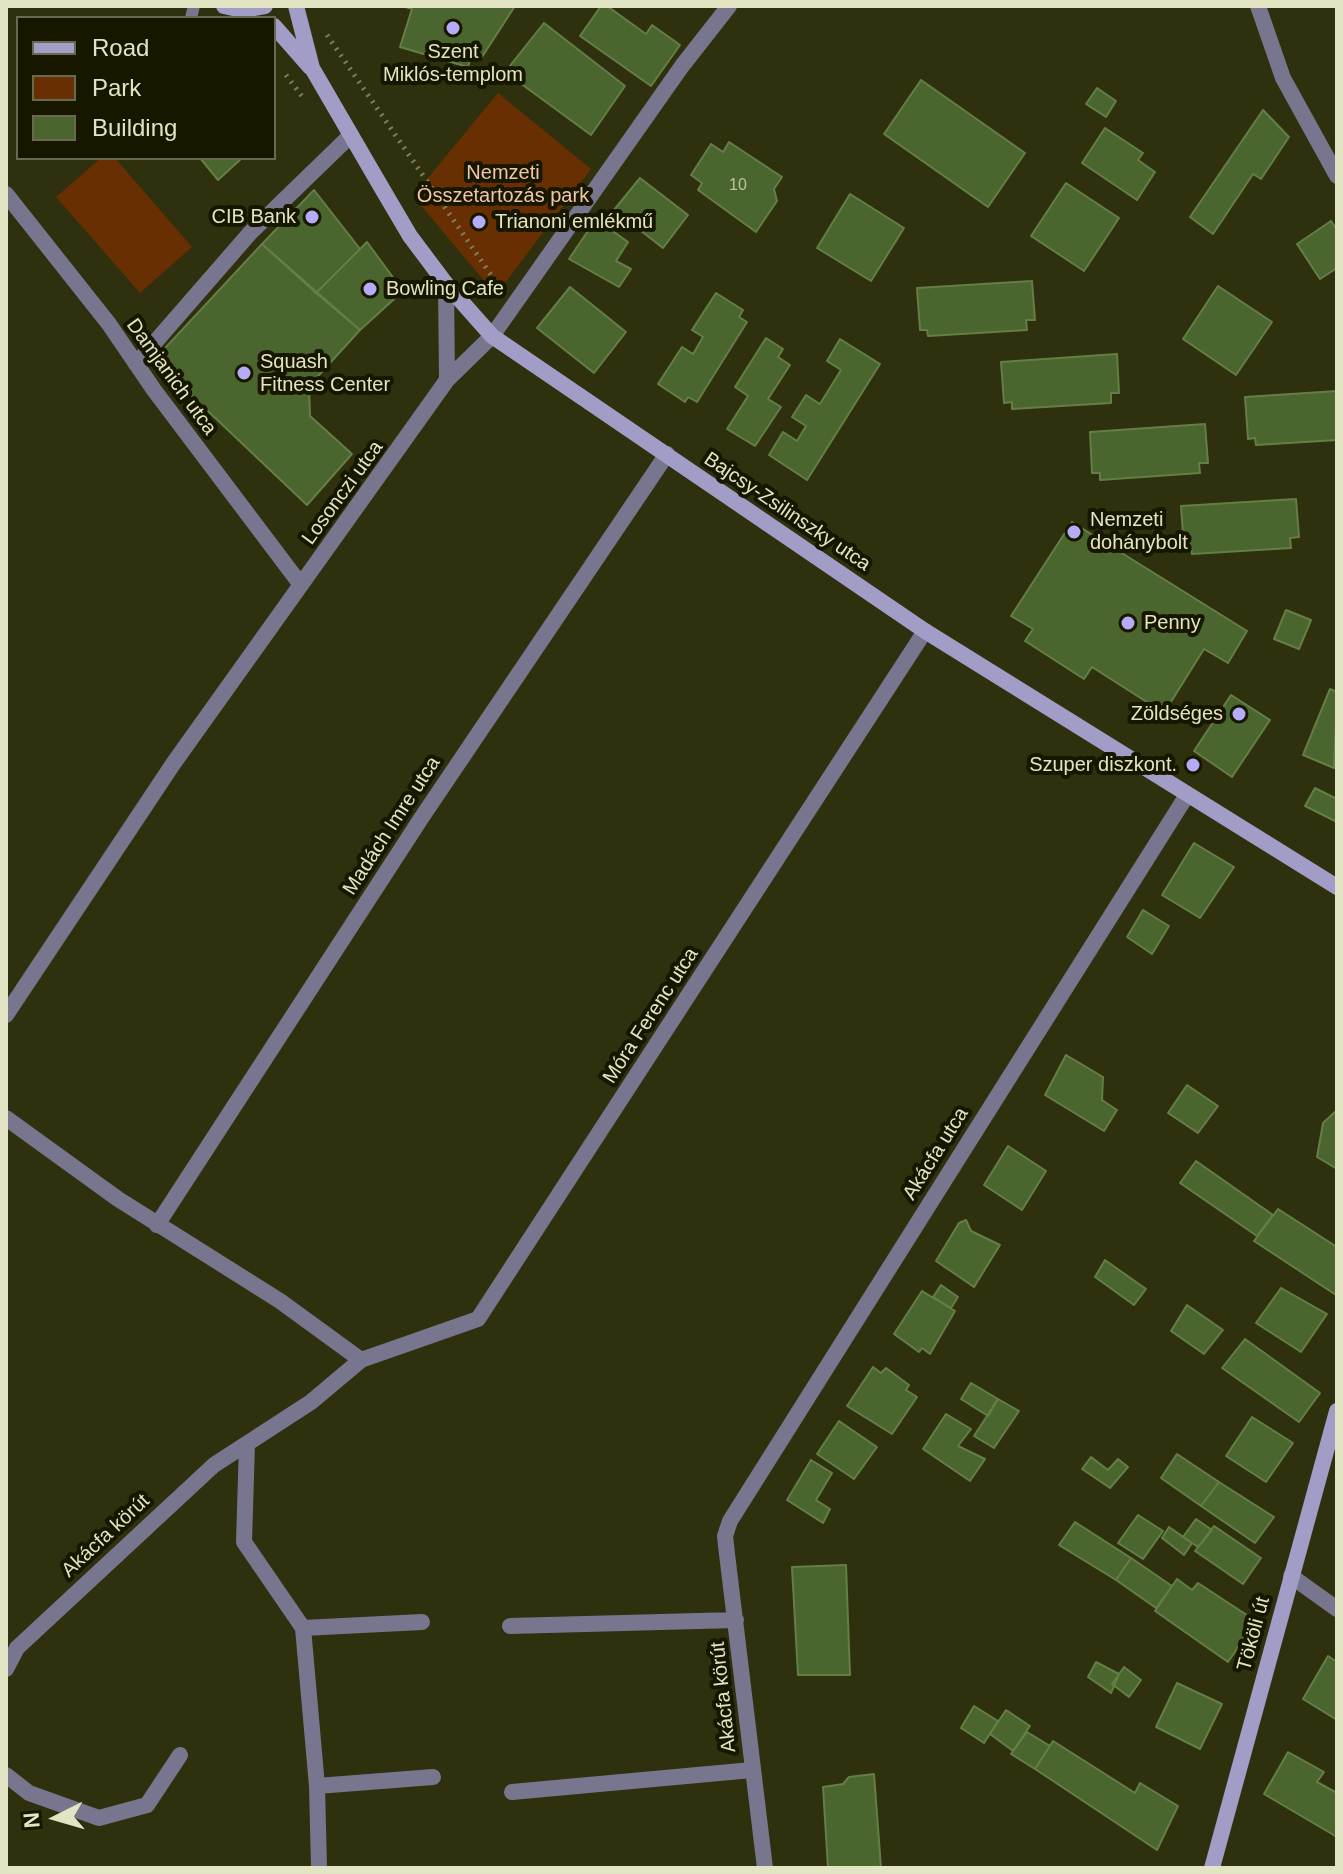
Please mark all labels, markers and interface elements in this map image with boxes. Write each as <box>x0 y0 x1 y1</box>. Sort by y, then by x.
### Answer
legend <box>16 16 276 160</box>
marker: Szent Miklós-templom <box>444 19 462 37</box>
text: Road <box>92 34 149 61</box>
place label: Szent Miklós-templom <box>383 40 523 87</box>
text: Park <box>92 74 141 101</box>
text: Building <box>92 114 177 141</box>
park label: Nemzeti Összetartozás park <box>417 161 589 208</box>
house number: 10 <box>729 176 747 196</box>
place label: CIB Bank <box>212 205 296 229</box>
marker: CIB Bank <box>303 208 321 226</box>
place label: Trianoni emlékmű <box>495 210 653 234</box>
marker: Trianoni emlékmű <box>470 213 488 231</box>
place label: Bowling Cafe <box>386 277 504 301</box>
marker: Bowling Cafe <box>361 280 379 298</box>
street label: Damjanich utca <box>121 314 221 440</box>
place label: Squash Fitness Center <box>260 350 390 397</box>
marker: Squash Fitness Center <box>235 364 253 382</box>
street label: Losonczi utca <box>297 436 389 550</box>
street label: Bajcsy-Zsilinszky utca <box>699 447 875 577</box>
place label: Nemzeti dohánybolt <box>1090 508 1188 555</box>
marker: Nemzeti dohánybolt <box>1065 523 1083 541</box>
place label: Penny <box>1144 611 1201 635</box>
marker: Penny <box>1119 614 1137 632</box>
place label: Zöldséges <box>1131 702 1223 726</box>
marker: Zöldséges <box>1230 705 1248 723</box>
street label: Madách Imre utca <box>338 752 446 900</box>
place label: Szuper diszkont. <box>1029 753 1177 777</box>
marker: Szuper diszkont. <box>1184 756 1202 774</box>
street label: Móra Ferenc utca <box>598 944 704 1088</box>
street label: Akácfa utca <box>898 1103 974 1205</box>
street label: Akácfa körút <box>57 1489 155 1583</box>
street label: Tököli út <box>1233 1594 1275 1674</box>
street label: Akácfa körút <box>706 1640 742 1754</box>
north arrow <box>16 1778 96 1858</box>
text: N <box>18 1811 45 1829</box>

